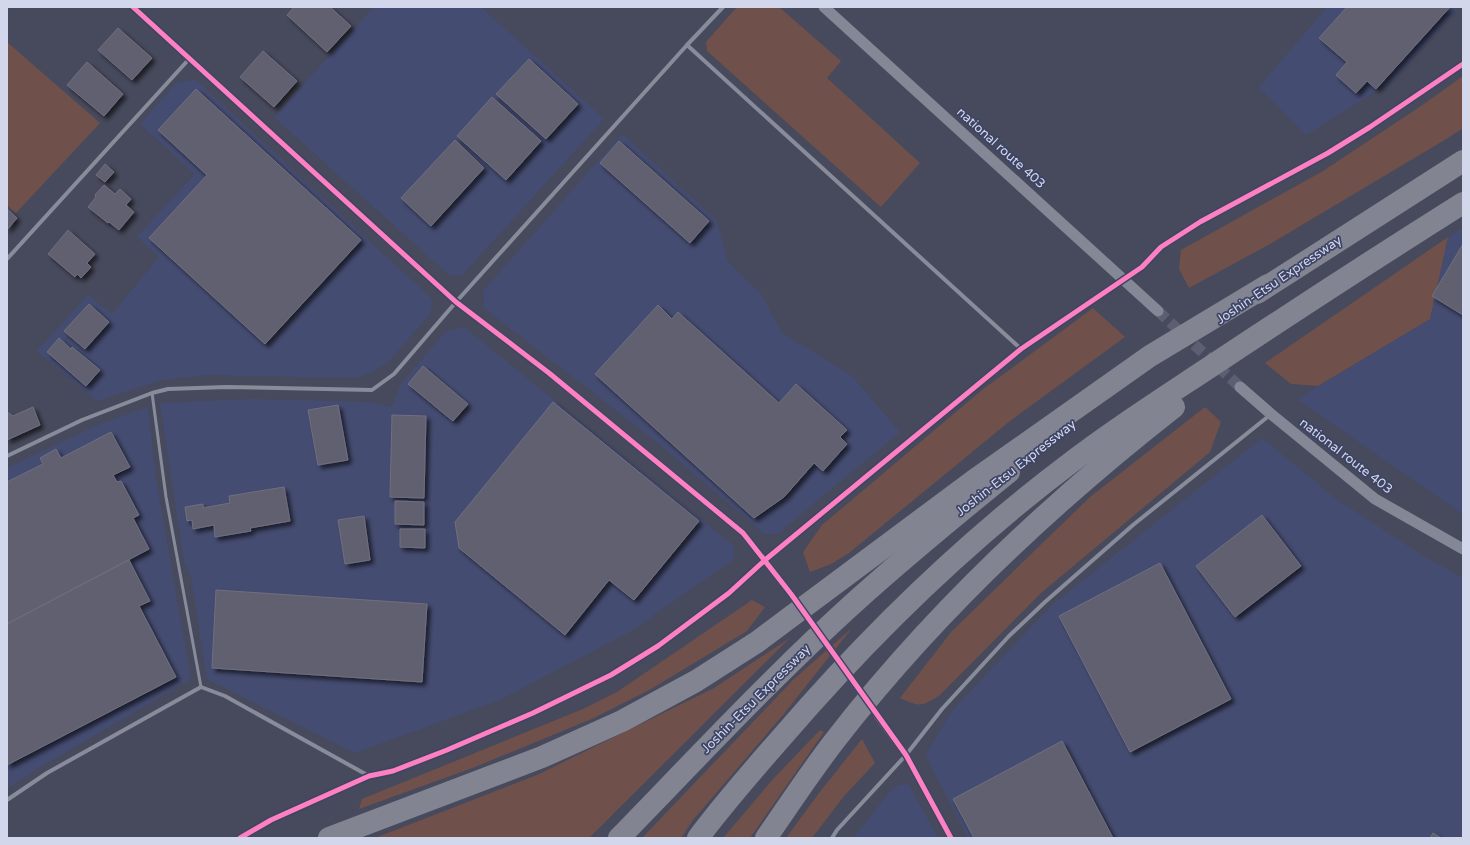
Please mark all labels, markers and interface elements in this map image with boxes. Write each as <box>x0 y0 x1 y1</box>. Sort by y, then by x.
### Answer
street label: national route 403 <box>953 104 1049 192</box>
street label: Joshin-Etsu Expressway <box>1213 232 1345 328</box>
street label: national route 403 <box>1296 415 1396 497</box>
street label: Joshin-Etsu Expressway <box>953 416 1079 520</box>
street label: Joshin-Etsu Expressway <box>698 641 814 757</box>

